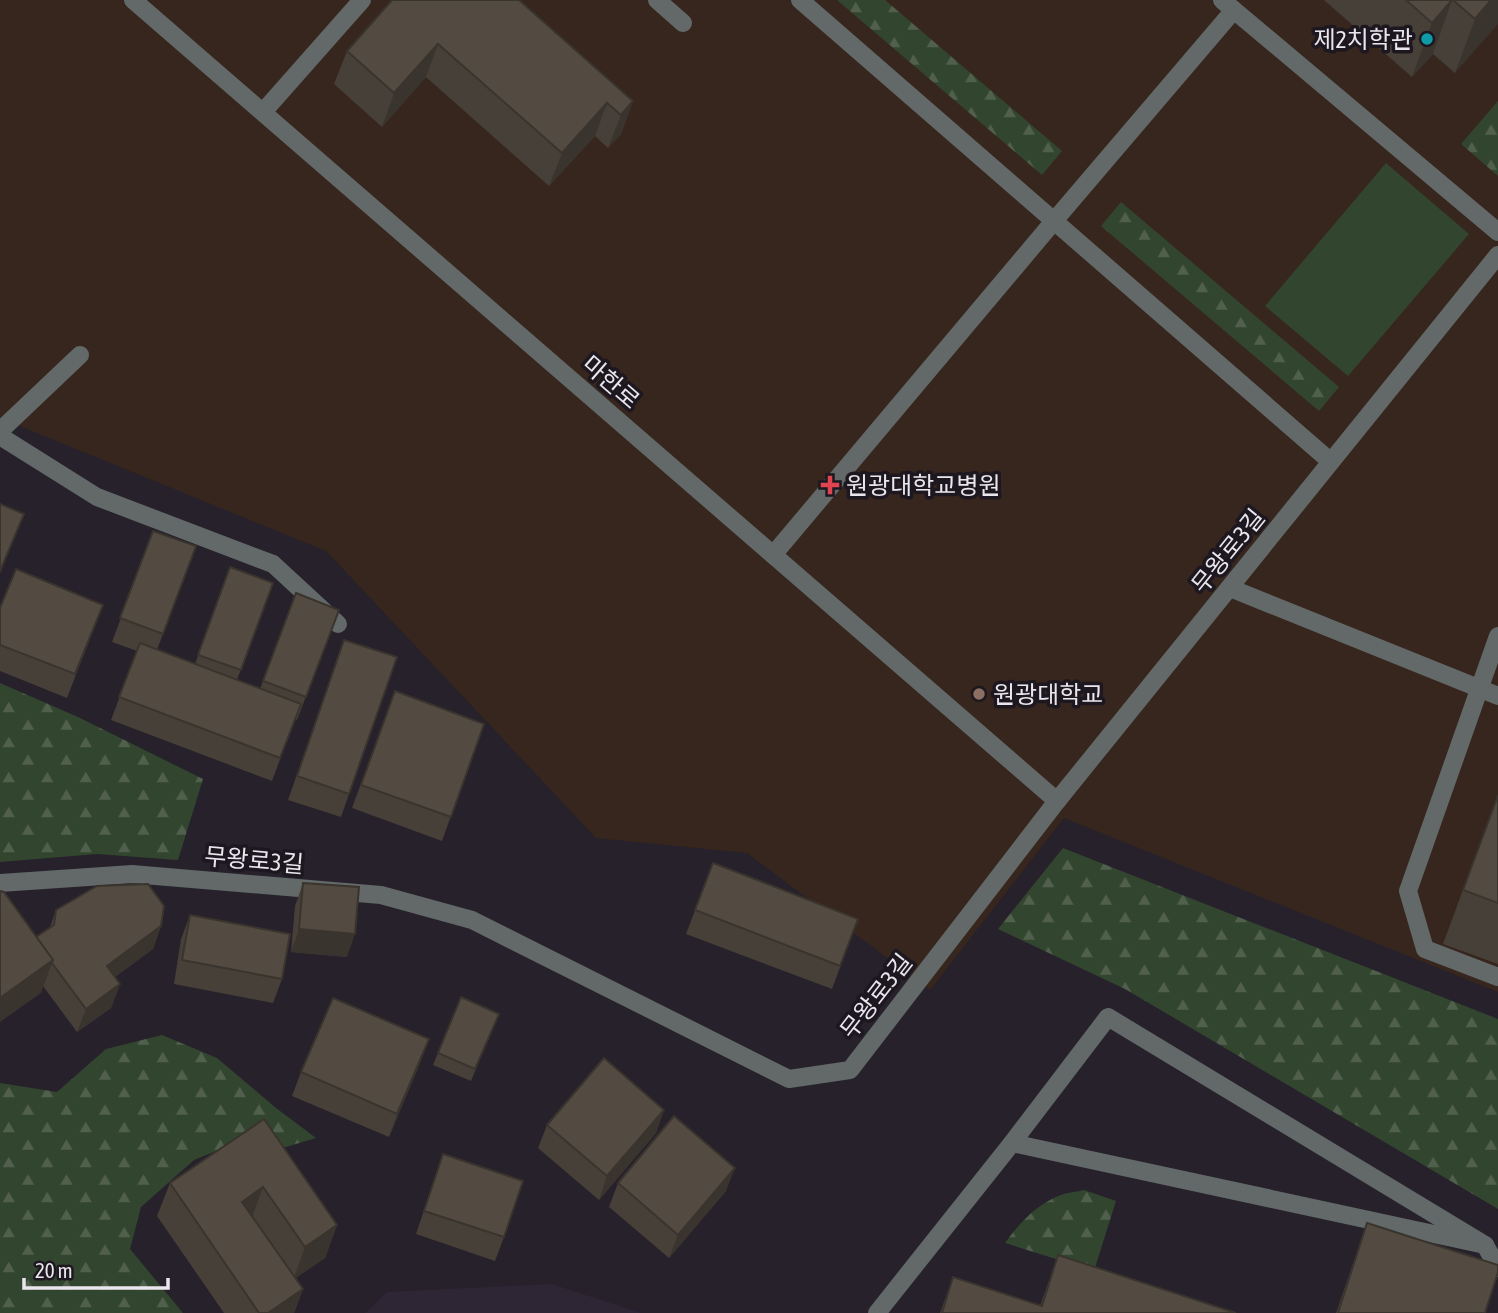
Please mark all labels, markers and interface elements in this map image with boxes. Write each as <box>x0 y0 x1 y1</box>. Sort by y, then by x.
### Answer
place label: 제2치학관 <box>1313 26 1413 53</box>
marker: 제2치학관 <box>1419 31 1435 47</box>
street label: 마한로 <box>577 350 645 414</box>
place label: 원광대학교병원 <box>846 472 1001 499</box>
marker: 원광대학교병원 <box>820 475 840 495</box>
street label: 무왕로3길 <box>1186 504 1270 598</box>
place label: 원광대학교 <box>993 681 1103 708</box>
marker: 원광대학교 <box>971 686 987 702</box>
street label: 무왕로3길 <box>203 842 305 878</box>
street label: 무왕로3길 <box>835 948 917 1044</box>
scale bar <box>24 1246 168 1290</box>
text: 20 m <box>35 1258 73 1282</box>

